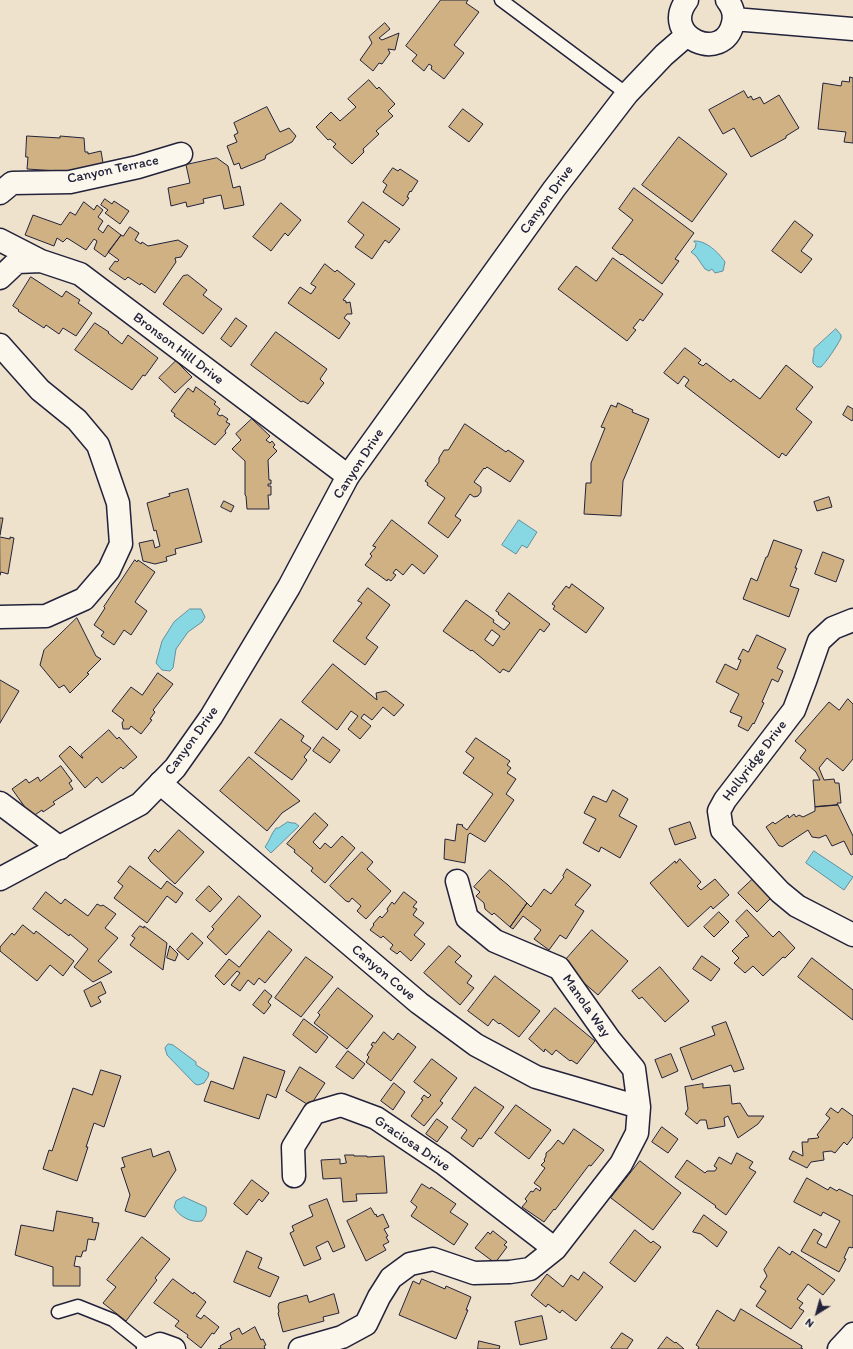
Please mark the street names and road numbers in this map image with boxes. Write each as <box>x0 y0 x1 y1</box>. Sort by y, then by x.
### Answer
street label: Canyon Terrace <box>66 152 160 188</box>
street label: Canyon Drive <box>517 162 577 238</box>
street label: Bronson Hill Drive <box>129 309 227 389</box>
street label: Canyon Drive <box>330 426 388 502</box>
street label: Canyon Drive <box>162 703 222 779</box>
street label: Hollyridge Drive <box>719 717 791 805</box>
street label: Canyon Cove <box>348 941 418 1005</box>
street label: Manola Way <box>558 971 614 1041</box>
street label: Graciosa Drive <box>371 1112 453 1176</box>

